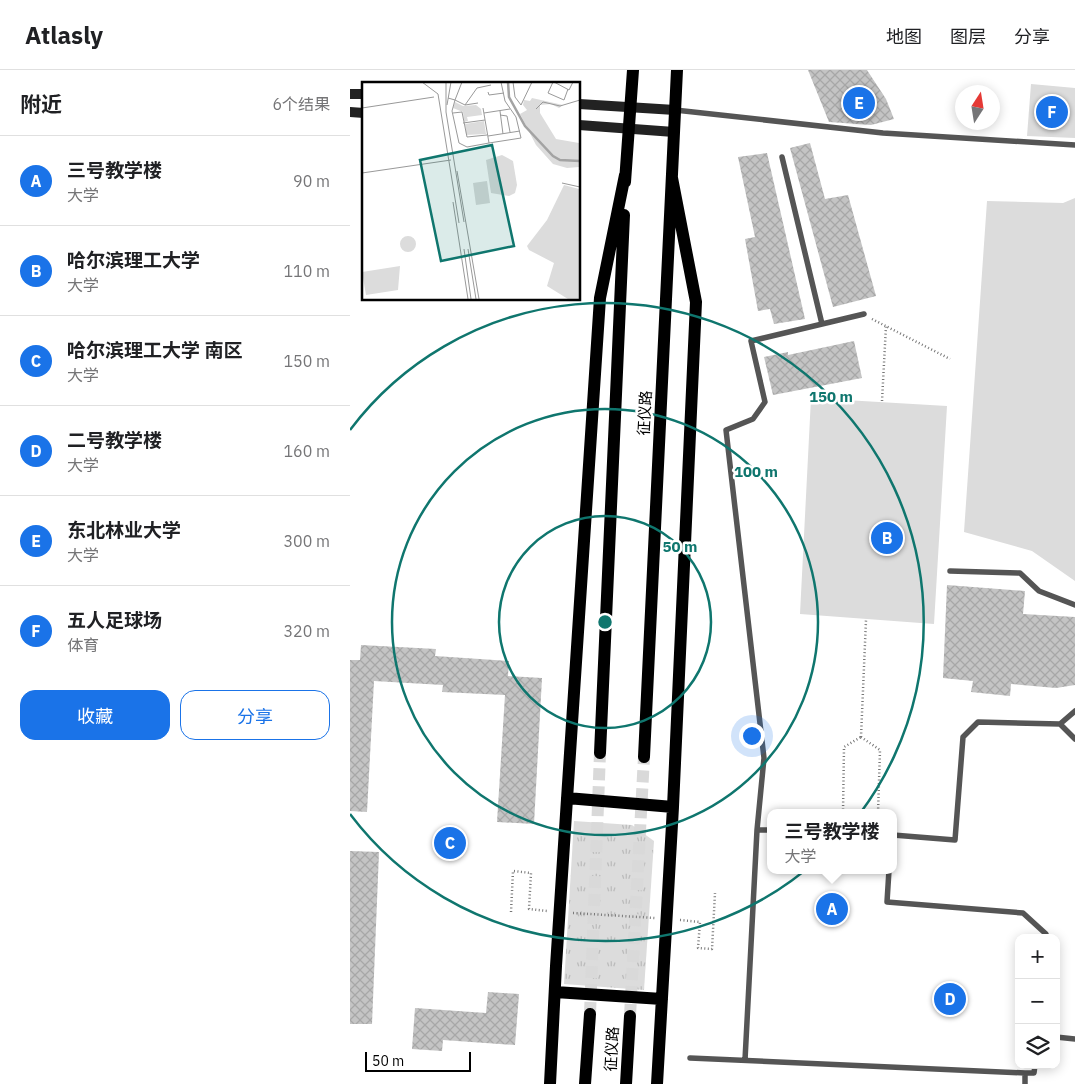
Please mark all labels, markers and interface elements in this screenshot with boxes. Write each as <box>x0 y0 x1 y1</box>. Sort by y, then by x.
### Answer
text: Atlasly <box>25 19 103 51</box>
text: 地图 <box>886 25 922 48</box>
text: 图层 <box>950 25 986 48</box>
text: 分享 <box>1014 25 1050 48</box>
inset map <box>362 82 580 300</box>
pin: E <box>843 84 875 122</box>
north arrow <box>955 85 1000 130</box>
text: 附近 <box>20 90 62 118</box>
pin: F <box>1036 93 1068 131</box>
text: 6个结果 <box>272 94 330 114</box>
text: 三号教学楼 <box>67 158 162 182</box>
text: A <box>31 171 41 191</box>
text: 90 m <box>293 171 330 191</box>
text: 大学 <box>67 185 99 205</box>
text: 哈尔滨理工大学 <box>67 248 200 272</box>
text: B <box>31 261 41 281</box>
text: 110 m <box>283 261 330 281</box>
text: 大学 <box>67 275 99 295</box>
text: 哈尔滨理工大学 南区 <box>67 338 243 362</box>
text: C <box>31 351 41 371</box>
text: 150 m <box>283 351 330 371</box>
text: 大学 <box>67 365 99 385</box>
text: 150 m <box>809 387 853 406</box>
street label: 征仪路 <box>634 390 655 436</box>
text: 二号教学楼 <box>67 428 162 452</box>
text: D <box>30 441 42 461</box>
text: 160 m <box>283 441 330 461</box>
text: 大学 <box>67 455 99 475</box>
text: 100 m <box>734 462 778 481</box>
text: 东北林业大学 <box>67 518 181 542</box>
pin: B <box>871 519 903 557</box>
text: E <box>31 531 41 551</box>
text: 300 m <box>283 531 330 551</box>
text: 50 m <box>663 537 697 556</box>
text: 大学 <box>67 545 99 565</box>
text: 五人足球场 <box>67 608 162 632</box>
centre of rings <box>596 613 614 631</box>
text: F <box>31 621 41 641</box>
text: 320 m <box>283 621 330 641</box>
text: 体育 <box>67 635 99 655</box>
button: 收藏 <box>20 690 170 740</box>
button: 分享 <box>180 690 330 740</box>
your location <box>739 723 765 749</box>
popup <box>767 809 897 874</box>
text: 三号教学楼 <box>784 819 880 843</box>
pin: C <box>434 824 466 862</box>
text: 大学 <box>784 846 817 866</box>
pin: A <box>816 890 848 928</box>
map controls <box>1015 934 1060 1069</box>
button: + <box>1015 934 1060 979</box>
button: − <box>1015 979 1060 1024</box>
pin: D <box>934 980 966 1018</box>
button: layers <box>1015 1024 1060 1069</box>
street label: 征仪路 <box>601 1026 622 1072</box>
scale bar <box>365 1049 471 1072</box>
text: 50 m <box>372 1052 404 1070</box>

